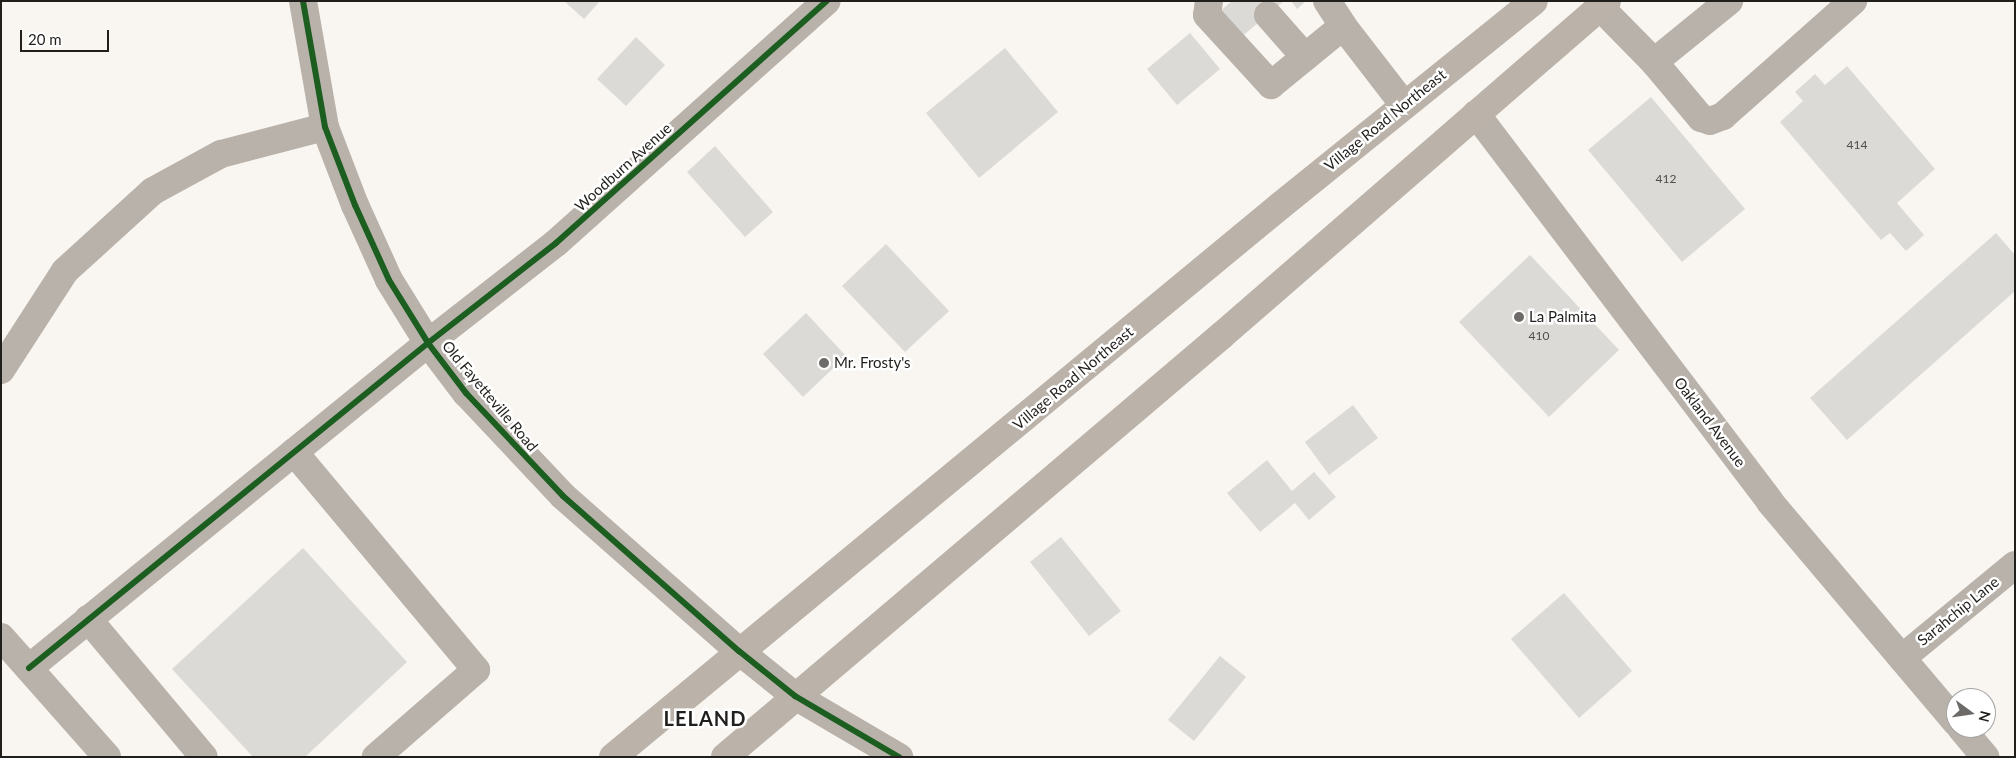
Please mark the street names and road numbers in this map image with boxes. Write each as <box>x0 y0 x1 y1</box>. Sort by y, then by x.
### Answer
street label: Village Road Northeast <box>1321 65 1449 175</box>
street label: Woodburn Avenue <box>571 119 675 215</box>
street label: Village Road Northeast <box>1009 323 1137 433</box>
street label: Old Fayetteville Road <box>438 337 542 455</box>
street label: Oakland Avenue <box>1670 373 1750 471</box>
street label: Sarahchip Lane <box>1914 573 2002 649</box>

